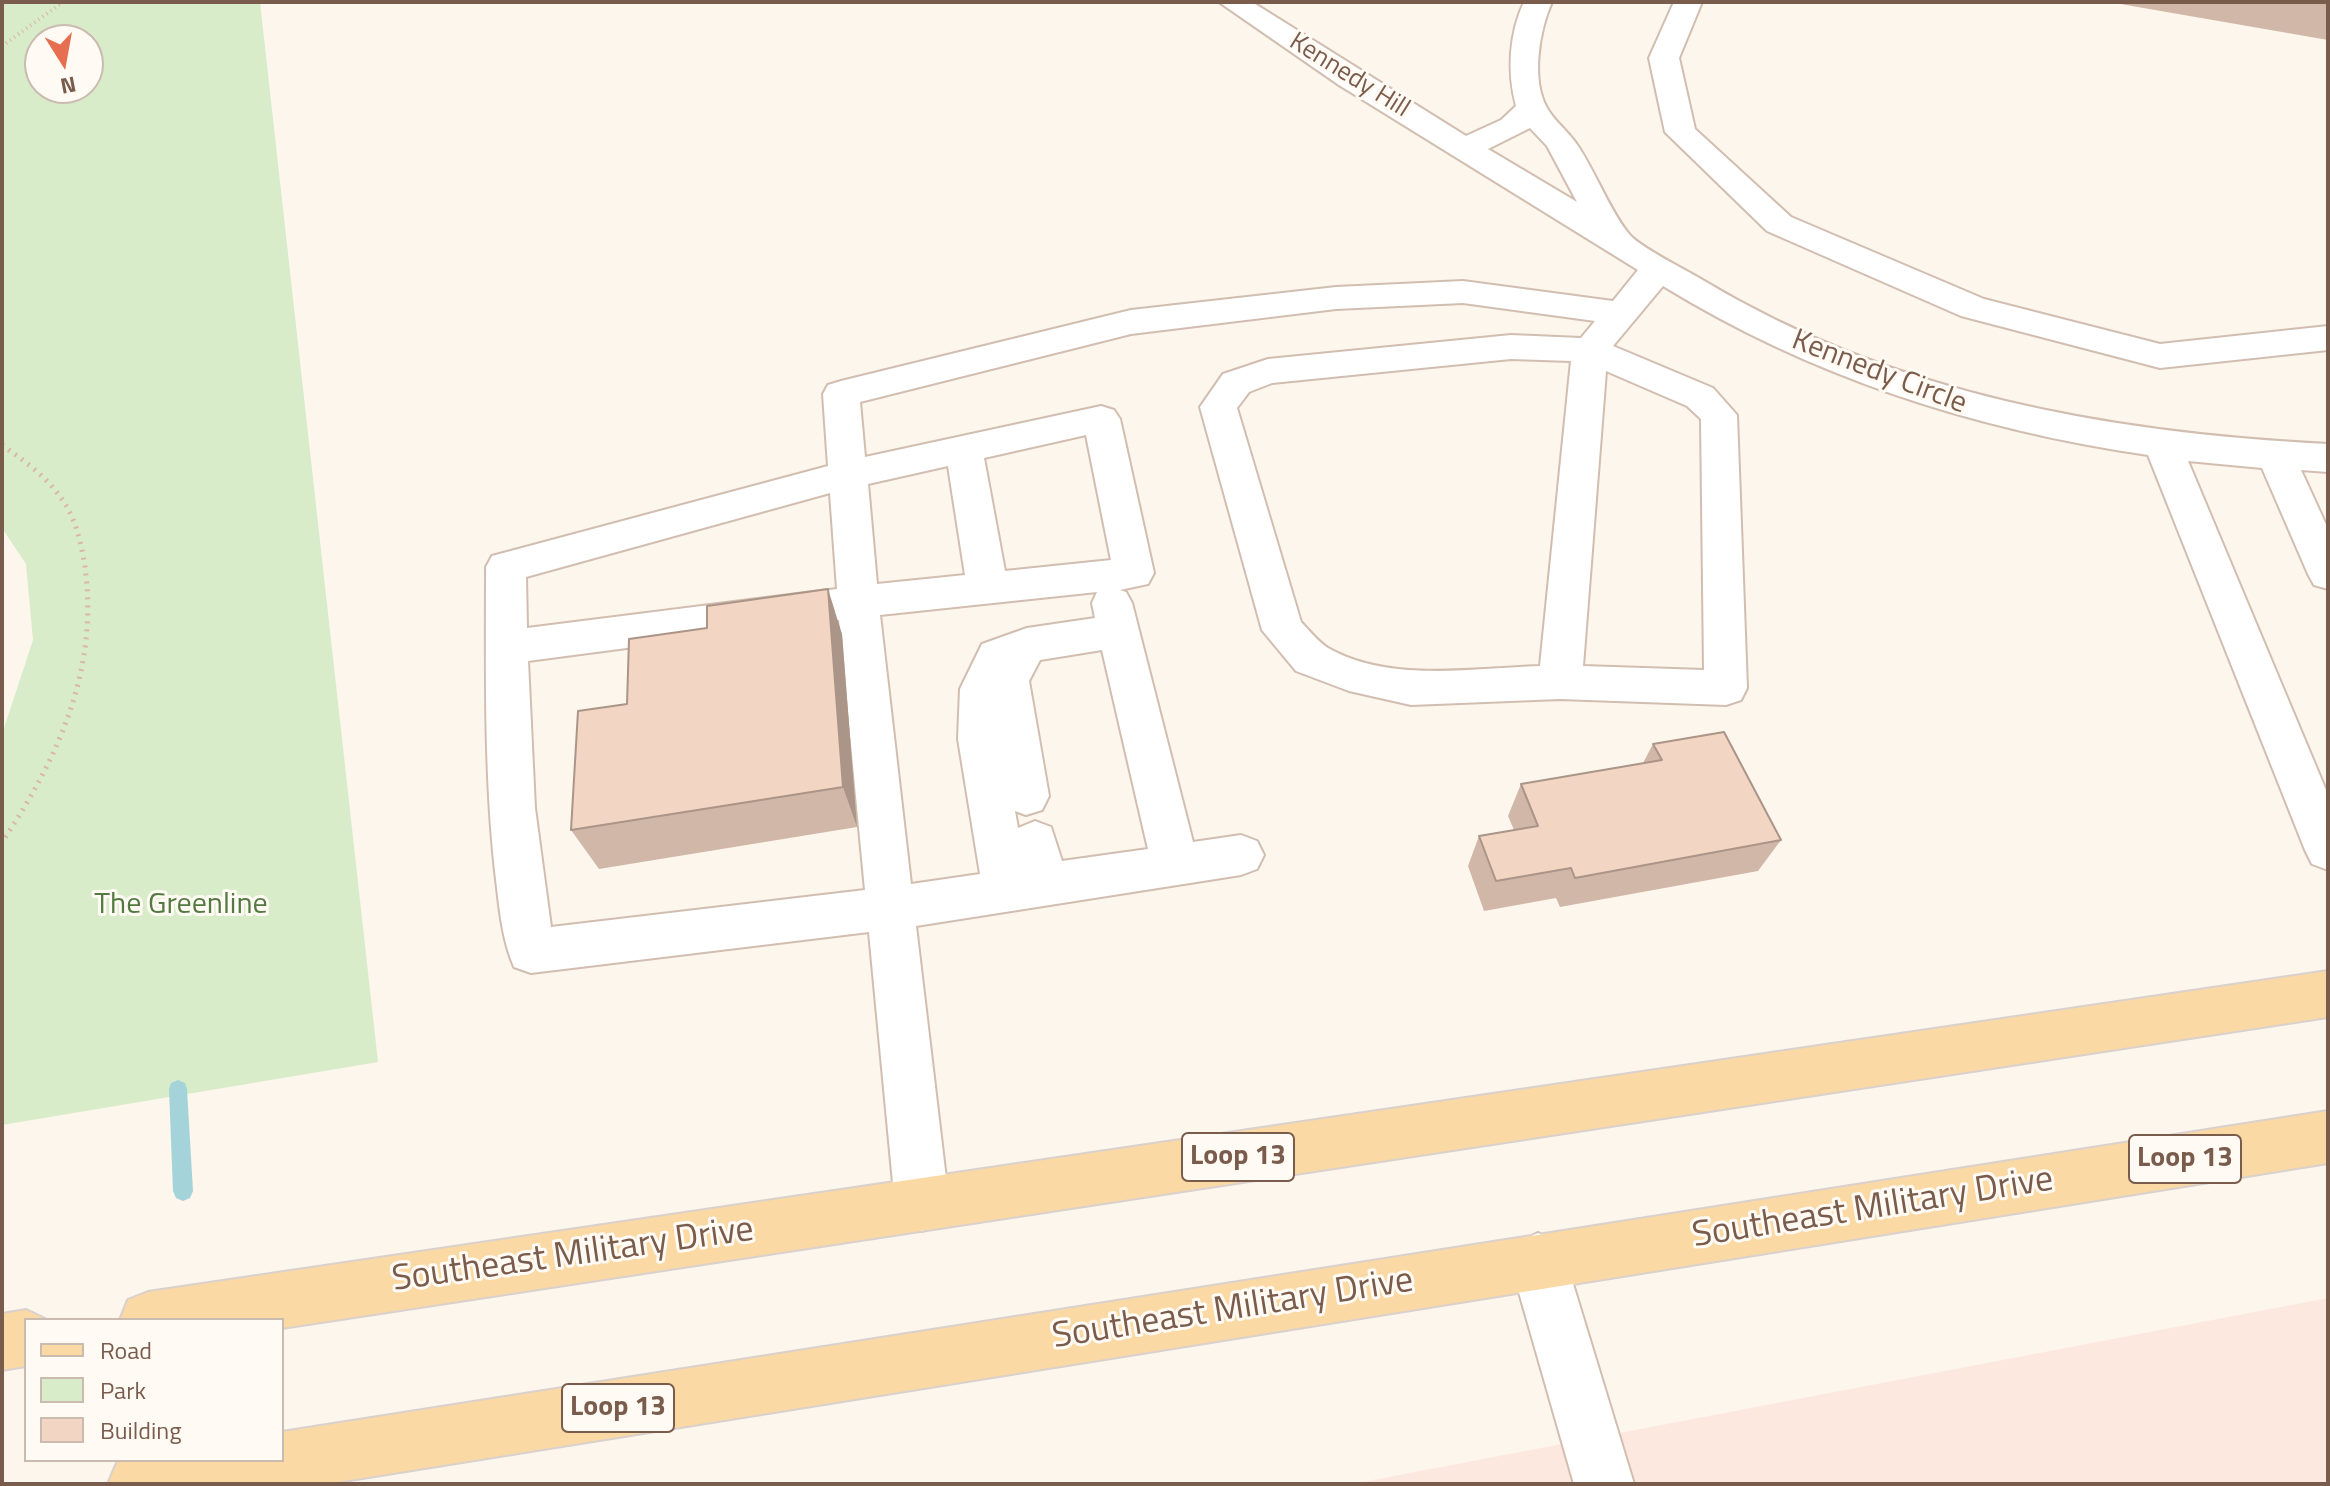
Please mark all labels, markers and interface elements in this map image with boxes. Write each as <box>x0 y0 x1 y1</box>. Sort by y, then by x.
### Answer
north arrow <box>24 24 104 104</box>
street label: Kennedy Hill <box>1283 27 1415 125</box>
text: N <box>57 67 79 104</box>
street label: Kennedy Circle <box>1787 323 1971 423</box>
park label: The Greenline <box>94 888 268 924</box>
road number: Loop 13 <box>1182 1133 1294 1181</box>
road number: Loop 13 <box>2129 1135 2241 1183</box>
street label: Southeast Military Drive <box>1690 1159 2056 1259</box>
street label: Southeast Military Drive <box>389 1209 757 1303</box>
street label: Southeast Military Drive <box>1050 1260 1416 1360</box>
legend <box>24 1318 284 1462</box>
text: Road <box>100 1332 152 1368</box>
text: Park <box>100 1372 146 1408</box>
road number: Loop 13 <box>562 1384 674 1432</box>
text: Building <box>100 1412 182 1448</box>

